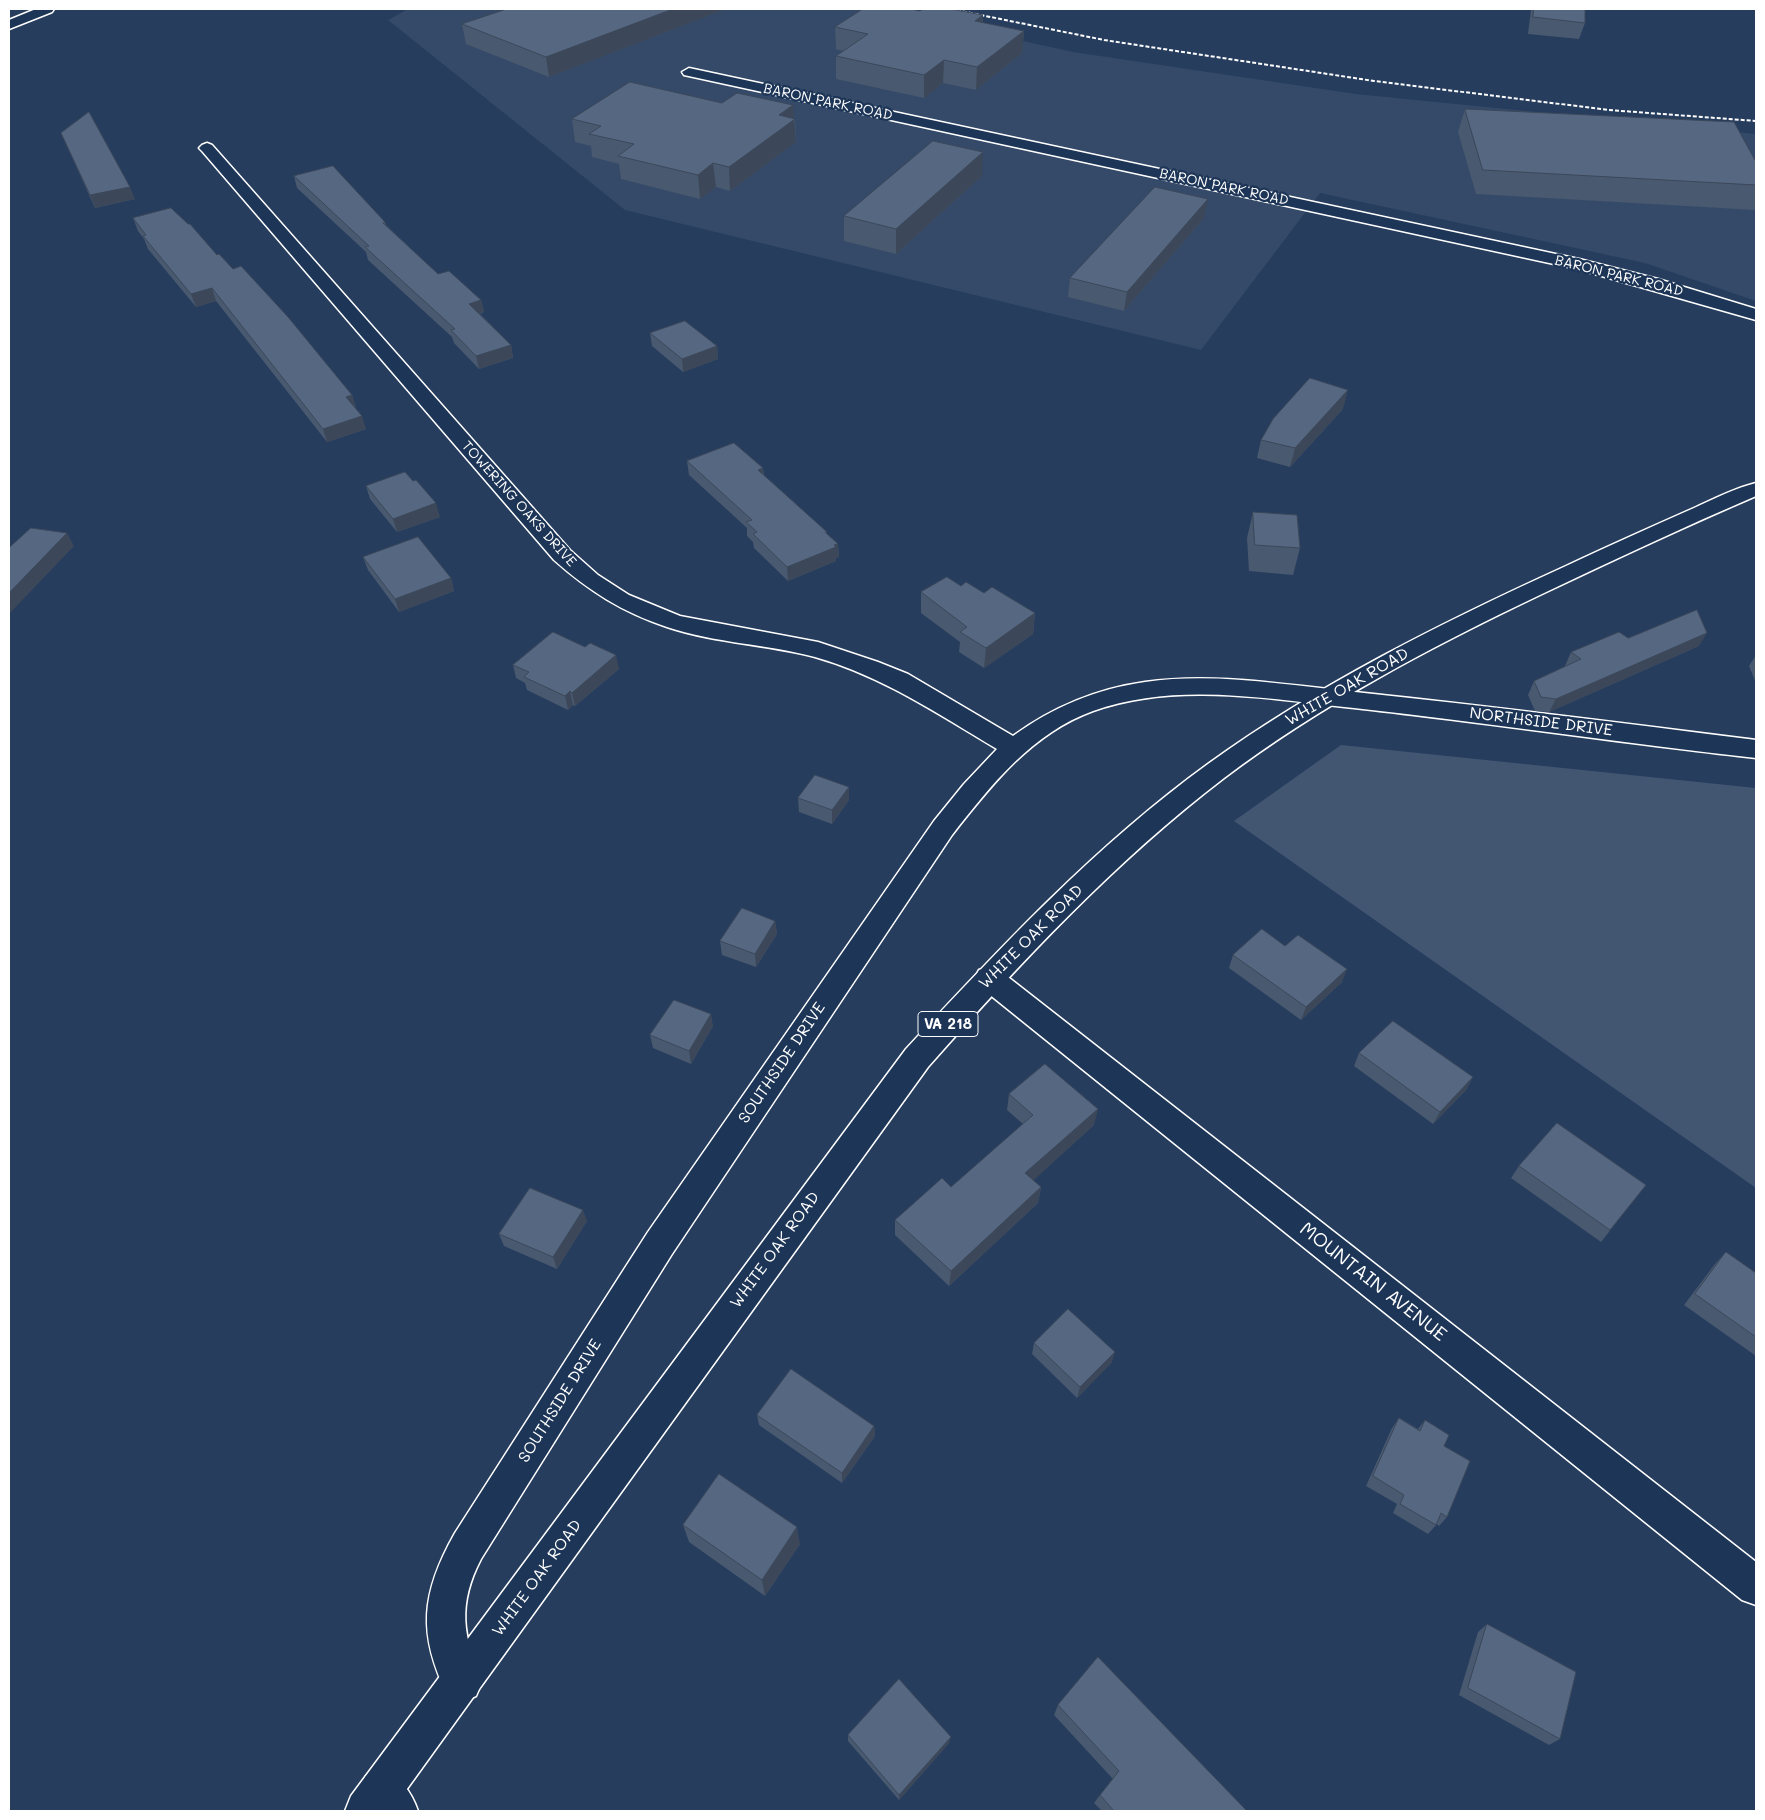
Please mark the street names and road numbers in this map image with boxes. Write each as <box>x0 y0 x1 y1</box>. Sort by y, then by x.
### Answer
street label: BARON PARK ROAD <box>762 80 894 124</box>
street label: BARON PARK ROAD <box>1158 165 1290 209</box>
street label: BARON PARK ROAD <box>1553 252 1685 300</box>
street label: TOWERING OAKS DRIVE <box>458 438 580 570</box>
street label: WHITE OAK ROAD <box>1282 644 1412 730</box>
street label: NORTHSIDE DRIVE <box>1468 704 1614 740</box>
street label: WHITE OAK ROAD <box>975 881 1087 993</box>
street label: SOUTHSIDE DRIVE <box>734 999 830 1127</box>
road number: VA 218 <box>918 1012 978 1036</box>
street label: WHITE OAK ROAD <box>726 1188 824 1312</box>
street label: MOUNTAIN AVENUE <box>1295 1218 1451 1346</box>
street label: SOUTHSIDE DRIVE <box>514 1336 606 1466</box>
street label: WHITE OAK ROAD <box>488 1516 586 1640</box>

